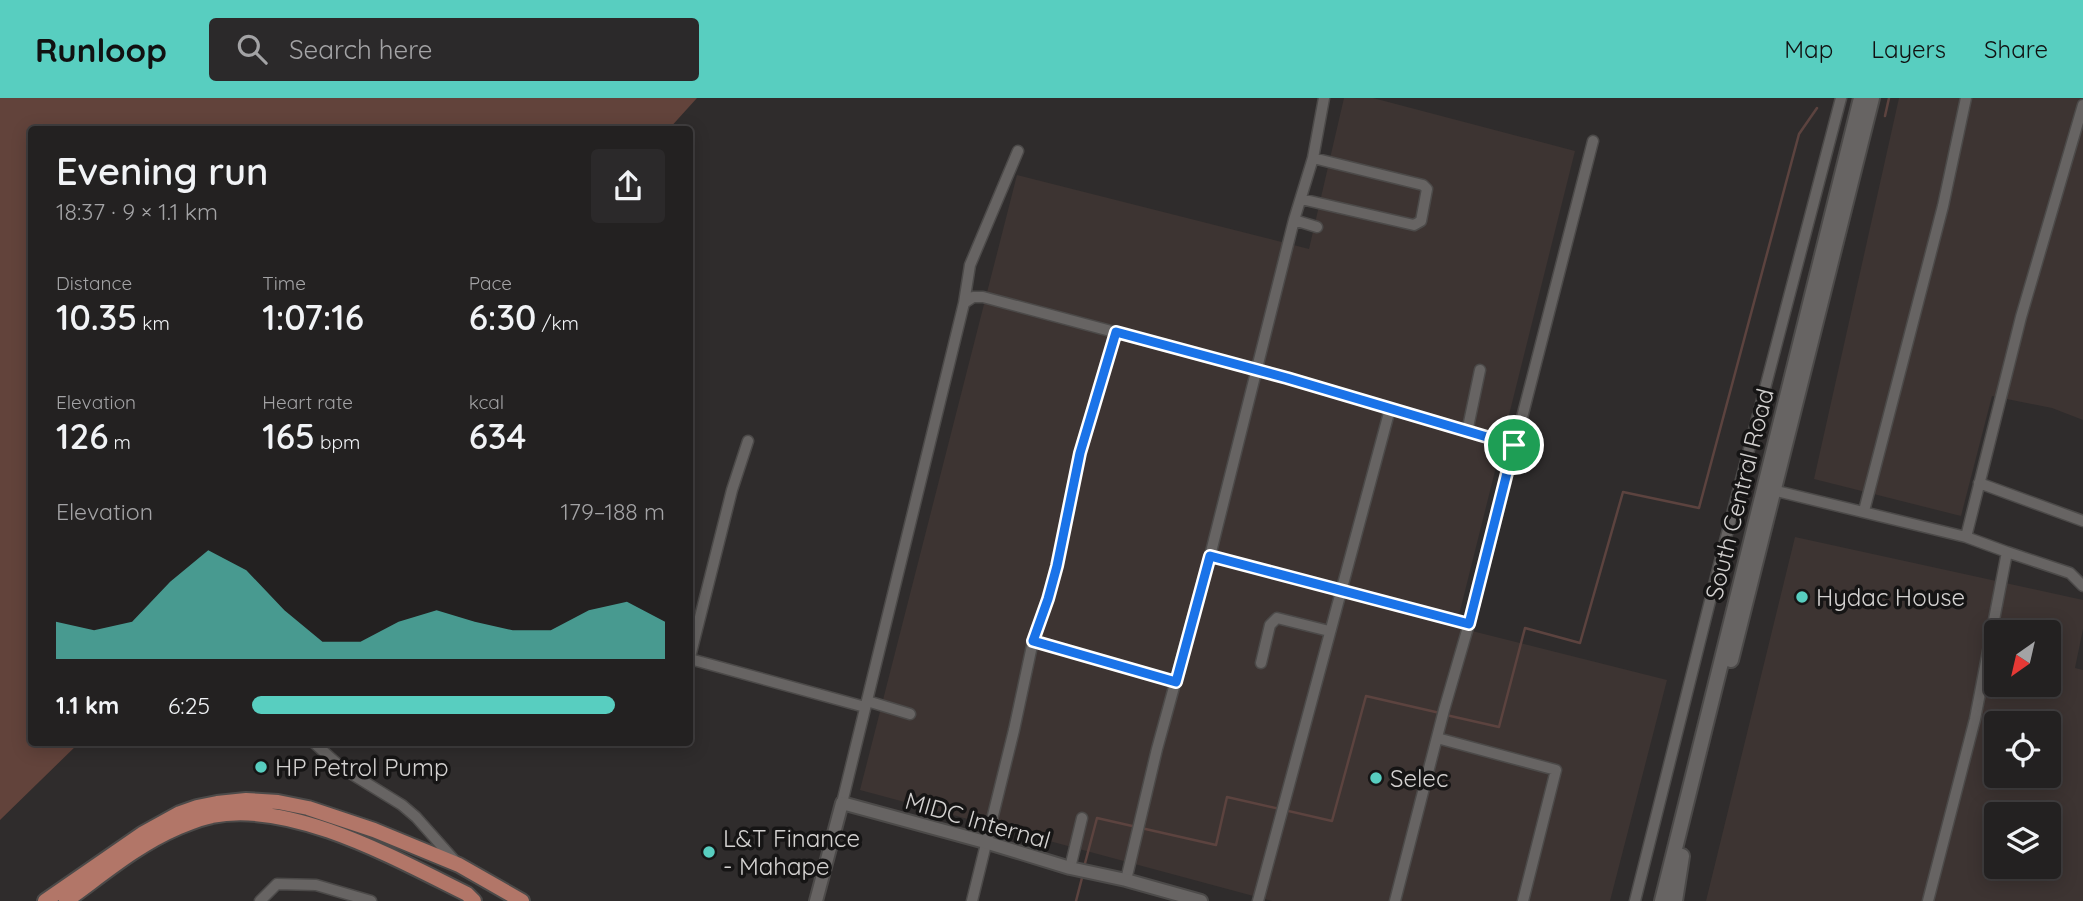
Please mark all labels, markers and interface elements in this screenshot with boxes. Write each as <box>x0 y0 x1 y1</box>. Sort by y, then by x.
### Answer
search box <box>209 18 699 81</box>
text: Runloop <box>35 29 167 70</box>
icon: search <box>233 30 271 68</box>
text: Search here <box>289 33 432 66</box>
text: Map <box>1784 34 1833 64</box>
text: Layers <box>1871 34 1946 64</box>
text: Share <box>1984 34 2048 64</box>
text: Evening run <box>56 147 269 195</box>
button: share <box>591 149 665 223</box>
text: 18:37 · 9 × 1.1 km <box>56 197 218 226</box>
text: Distance <box>56 271 132 295</box>
text: Time <box>262 271 306 295</box>
text: Pace <box>469 271 512 295</box>
text: 10.35 <box>56 295 137 339</box>
text: 1:07:16 <box>262 295 364 339</box>
text: 6:30 <box>469 295 536 339</box>
text: km <box>137 311 170 335</box>
text: /km <box>536 311 579 335</box>
street label: South Central Road <box>1698 385 1780 603</box>
text: Elevation <box>56 390 136 414</box>
text: Heart rate <box>262 390 353 414</box>
text: kcal <box>469 390 504 414</box>
text: 126 <box>56 414 108 458</box>
text: 165 <box>262 414 315 458</box>
text: 634 <box>469 414 526 458</box>
pin <box>1484 415 1544 475</box>
icon: arrive <box>1495 426 1533 464</box>
text: m <box>108 430 131 454</box>
text: bpm <box>315 430 360 454</box>
text: Elevation <box>56 497 153 526</box>
text: 179–188 m <box>561 497 665 526</box>
place label: Hydac House <box>1816 582 1965 612</box>
marker: Hydac House <box>1794 589 1810 605</box>
north arrow <box>1984 620 2062 696</box>
map controls <box>1984 620 2061 879</box>
text: 1.1 km <box>56 691 119 720</box>
text: 6:25 <box>168 691 210 720</box>
button: locate <box>1984 711 2061 788</box>
place label: HP Petrol Pump <box>275 752 448 782</box>
marker: HP Petrol Pump <box>253 759 269 775</box>
place label: Selec <box>1390 763 1448 793</box>
marker: Selec <box>1368 770 1384 786</box>
street label: MIDC Internal <box>902 785 1054 855</box>
button: layers <box>1984 802 2061 879</box>
place label: L&T Finance - Mahape <box>723 823 860 881</box>
marker: L&T Finance - Mahape <box>701 844 717 860</box>

